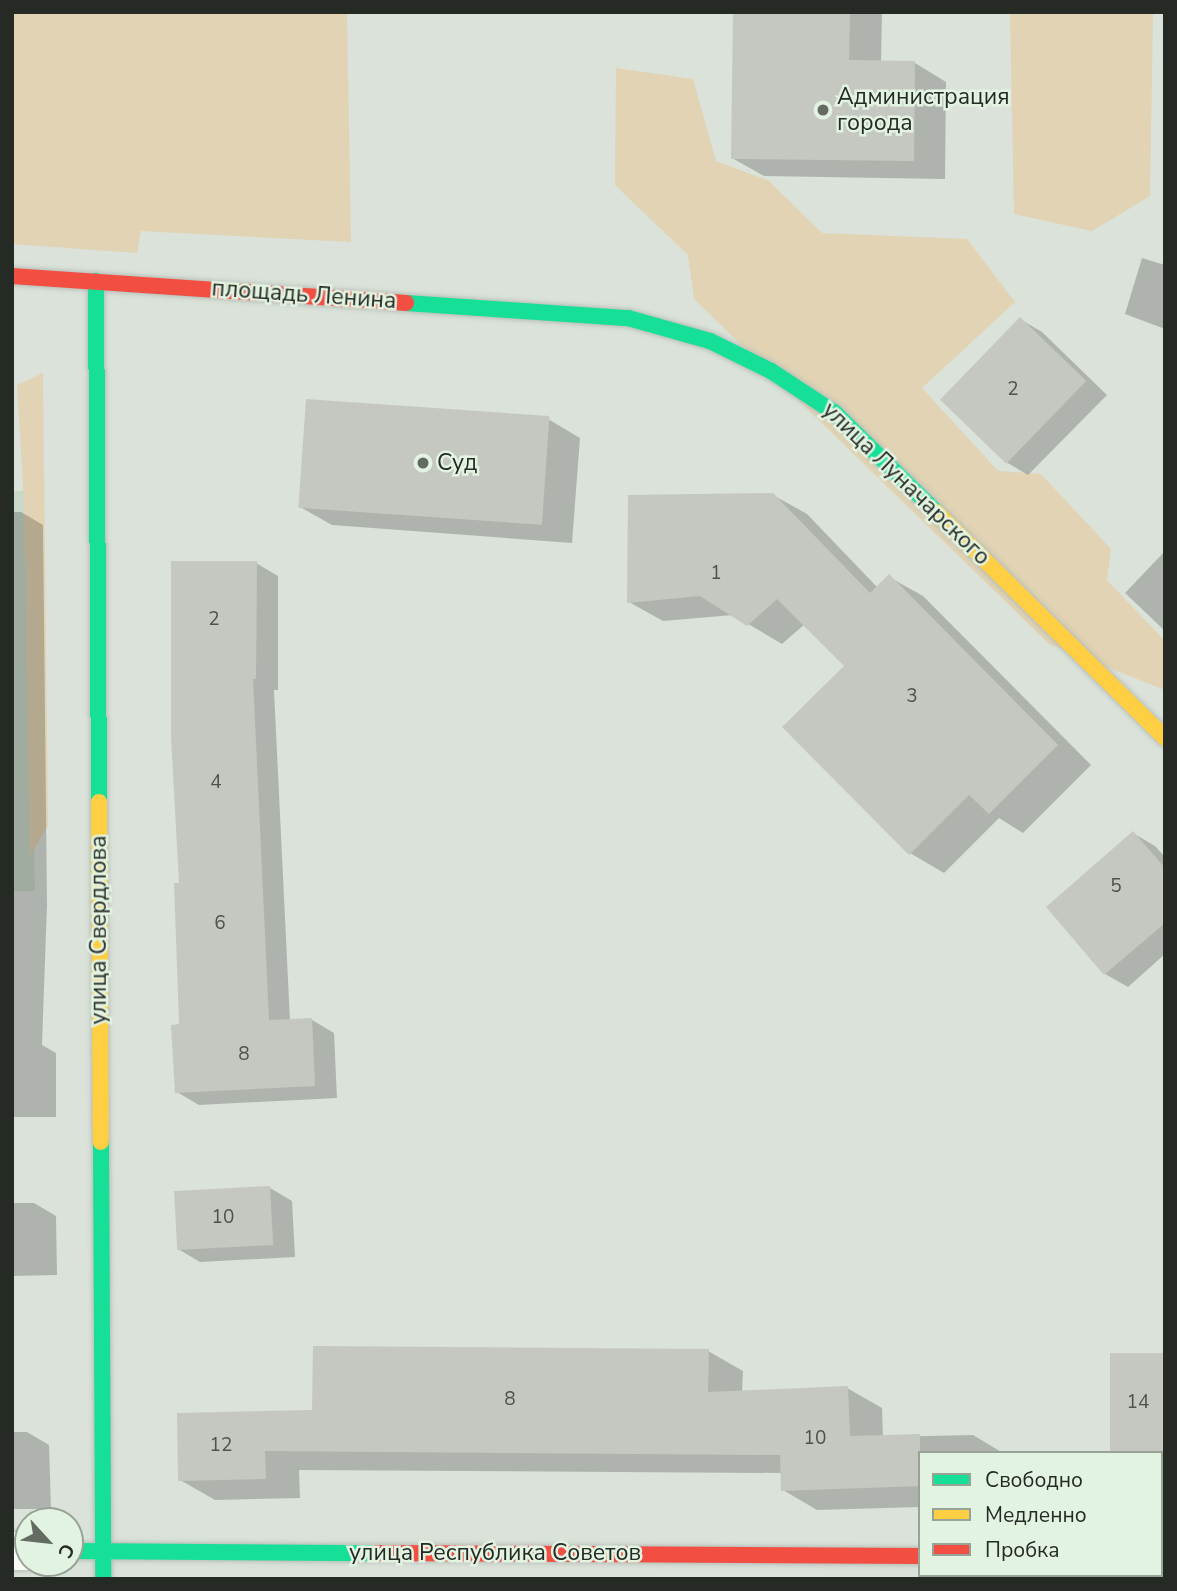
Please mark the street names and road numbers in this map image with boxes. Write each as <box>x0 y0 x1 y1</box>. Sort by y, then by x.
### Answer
street label: площадь Ленина <box>211 275 397 315</box>
street label: улица Луначарского <box>816 397 996 571</box>
street label: улица Свердлова <box>85 835 113 1025</box>
street label: улица Республика Советов <box>349 1539 641 1567</box>

